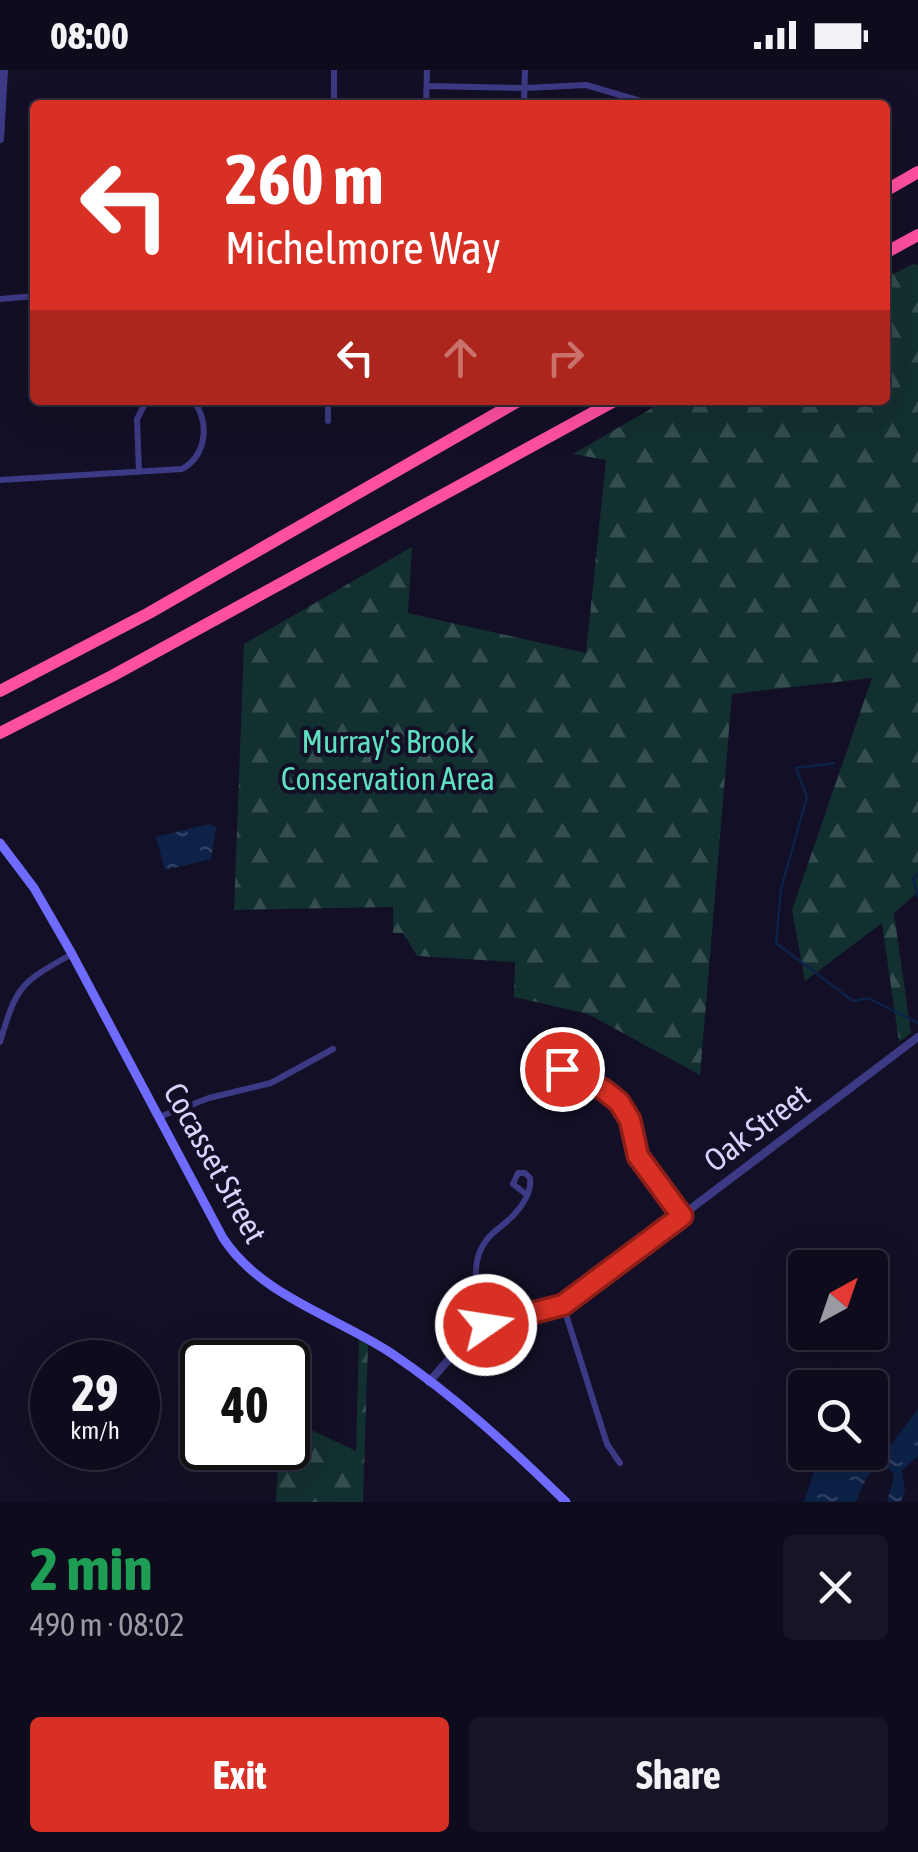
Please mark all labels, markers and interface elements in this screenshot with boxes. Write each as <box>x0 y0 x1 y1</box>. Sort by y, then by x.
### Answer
text: 08:00 <box>50 14 129 57</box>
text: 260 m <box>225 139 384 219</box>
icon: left <box>60 140 190 270</box>
text: Michelmore Way <box>225 222 501 274</box>
icon: left <box>328 330 383 385</box>
icon: ahead <box>433 330 488 385</box>
icon: right <box>538 330 593 385</box>
park label: Murray's Brook Conservation Area <box>281 723 495 797</box>
pin <box>520 1027 605 1112</box>
icon: arrive <box>535 1042 590 1097</box>
street label: Cocasset Street <box>156 1076 275 1249</box>
street label: Oak Street <box>697 1076 817 1179</box>
north arrow <box>788 1250 888 1350</box>
map controls <box>788 1250 888 1470</box>
position arrow <box>434 1273 538 1377</box>
speed limit sign: 40 <box>180 1340 310 1470</box>
text: 29 <box>71 1364 118 1422</box>
button: search <box>788 1370 888 1470</box>
text: km/h <box>70 1416 120 1444</box>
text: 2 min <box>30 1534 153 1603</box>
button: close <box>783 1535 888 1640</box>
text: 490 m · 08:02 <box>30 1606 185 1643</box>
button: Exit <box>30 1717 449 1832</box>
button: Share <box>469 1717 888 1832</box>

